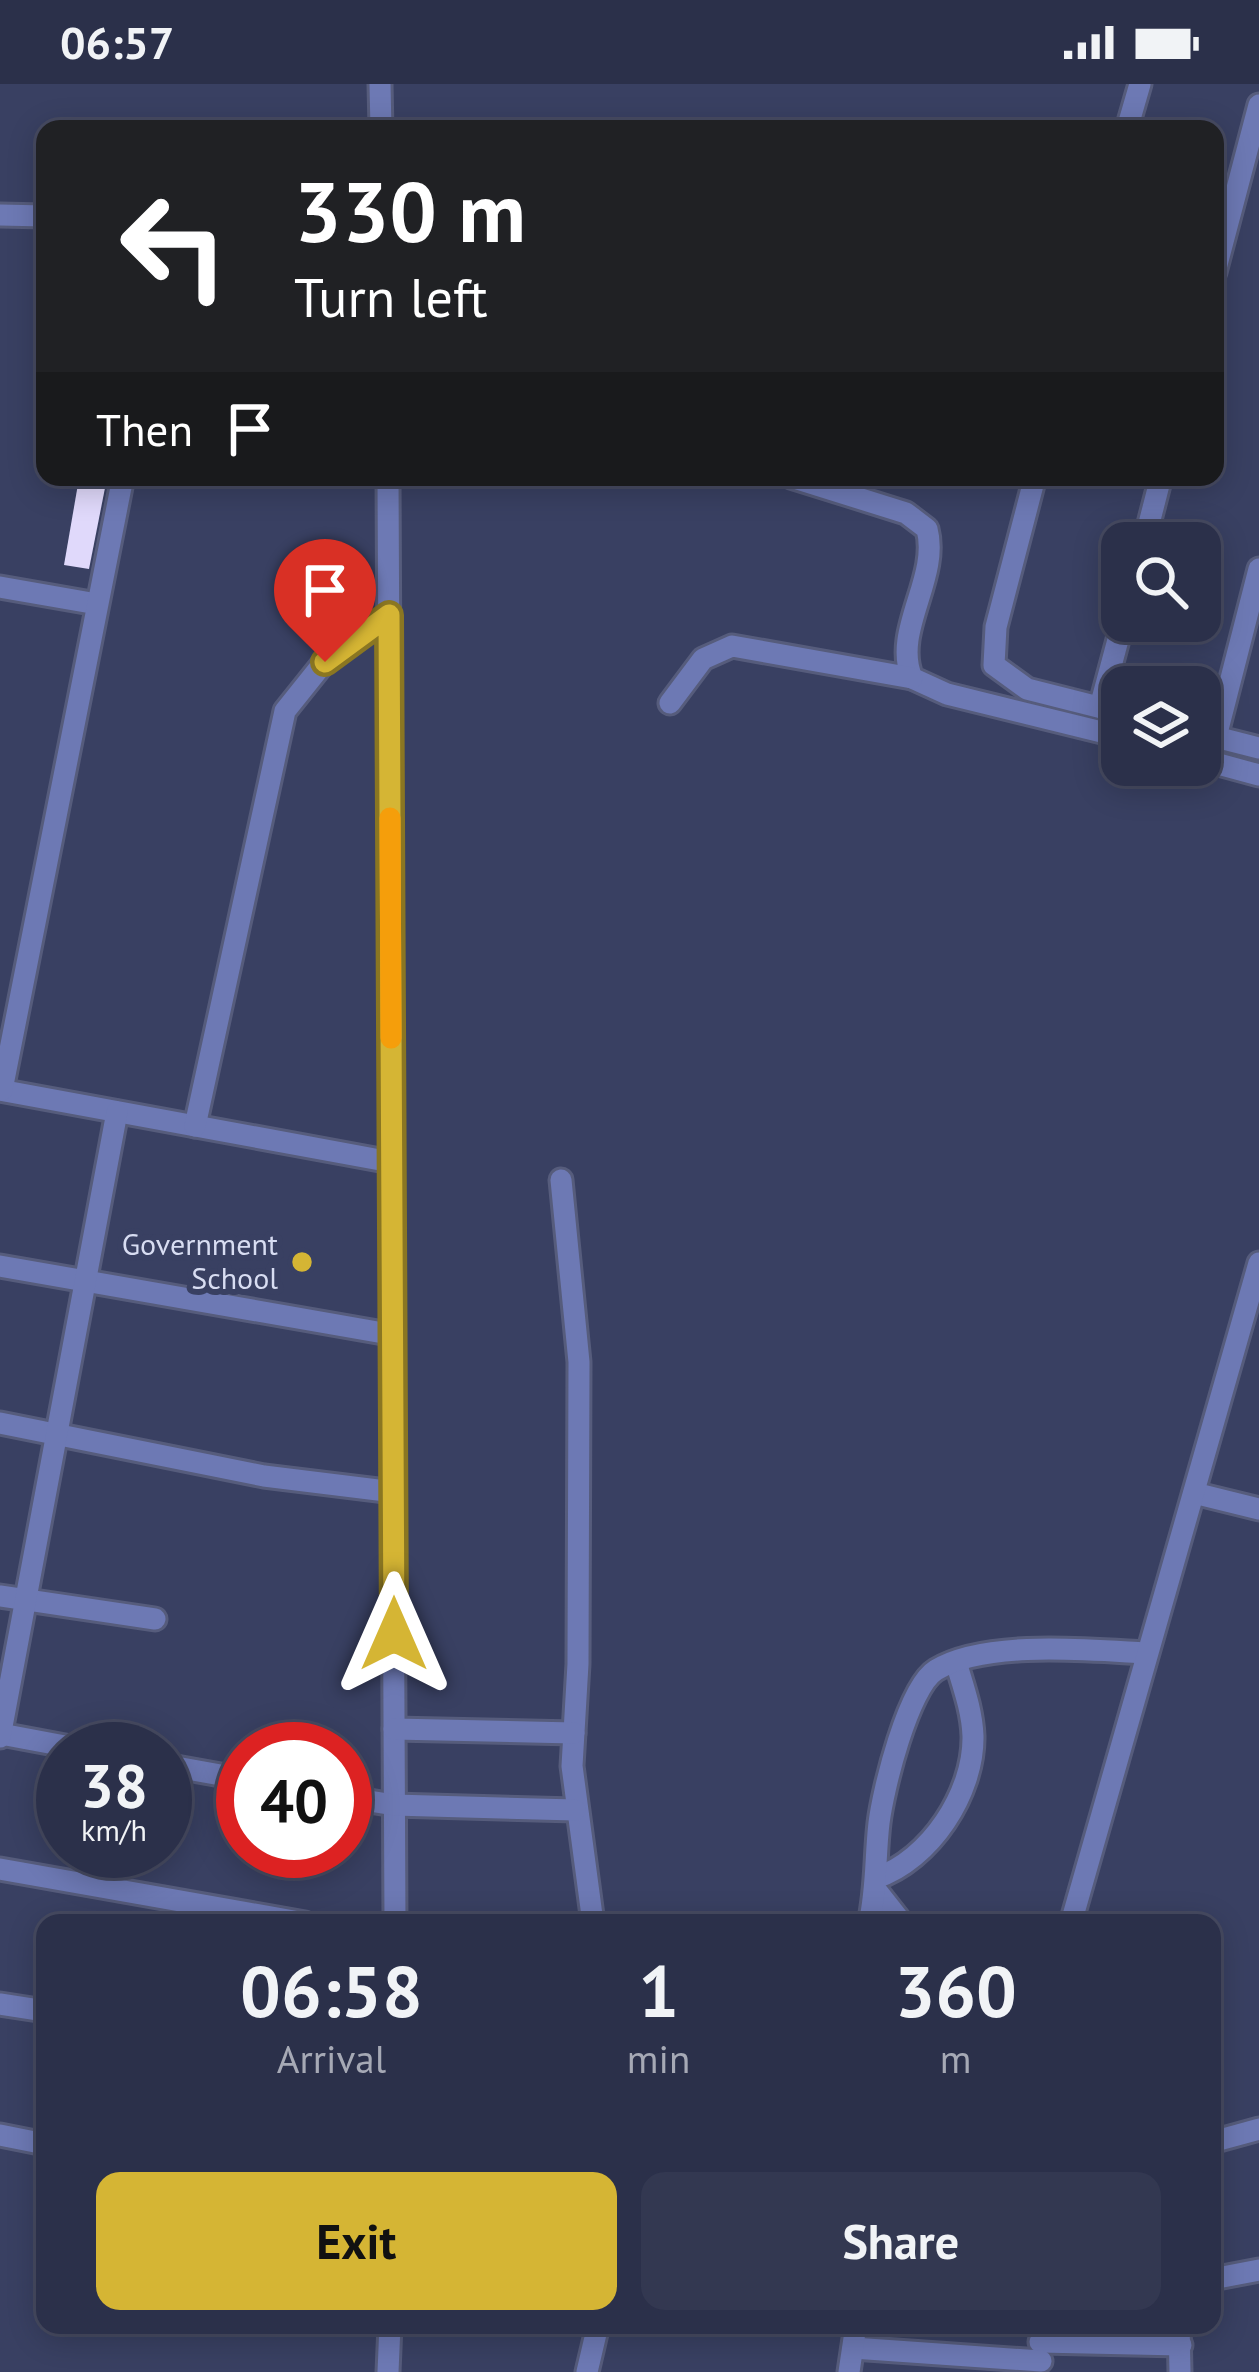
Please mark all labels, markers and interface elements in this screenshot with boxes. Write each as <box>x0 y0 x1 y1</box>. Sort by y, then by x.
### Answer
text: 06:57 <box>60 13 174 71</box>
text: 330 m <box>294 156 526 265</box>
icon: left <box>96 168 252 324</box>
text: Turn left <box>294 262 488 332</box>
icon: arrive <box>217 396 283 462</box>
text: Then <box>96 400 193 458</box>
map controls <box>1101 522 1221 786</box>
button: search <box>1101 522 1221 642</box>
pin <box>274 539 376 662</box>
icon: arrive <box>292 557 358 623</box>
button: layers <box>1101 666 1221 786</box>
place label: Government School <box>122 1224 278 1297</box>
marker: Government School <box>289 1249 315 1275</box>
position arrow <box>331 1571 457 1697</box>
speed limit sign: 40 <box>216 1722 372 1878</box>
text: 38 <box>80 1746 148 1824</box>
text: km/h <box>81 1810 147 1849</box>
text: 06:58 <box>240 1944 423 2037</box>
text: 1 <box>638 1944 679 2037</box>
text: 360 <box>894 1944 1017 2037</box>
text: Arrival <box>277 2033 386 2084</box>
text: min <box>627 2033 690 2084</box>
text: m <box>940 2033 971 2084</box>
button: Exit <box>96 2172 617 2310</box>
button: Share <box>641 2172 1161 2310</box>

